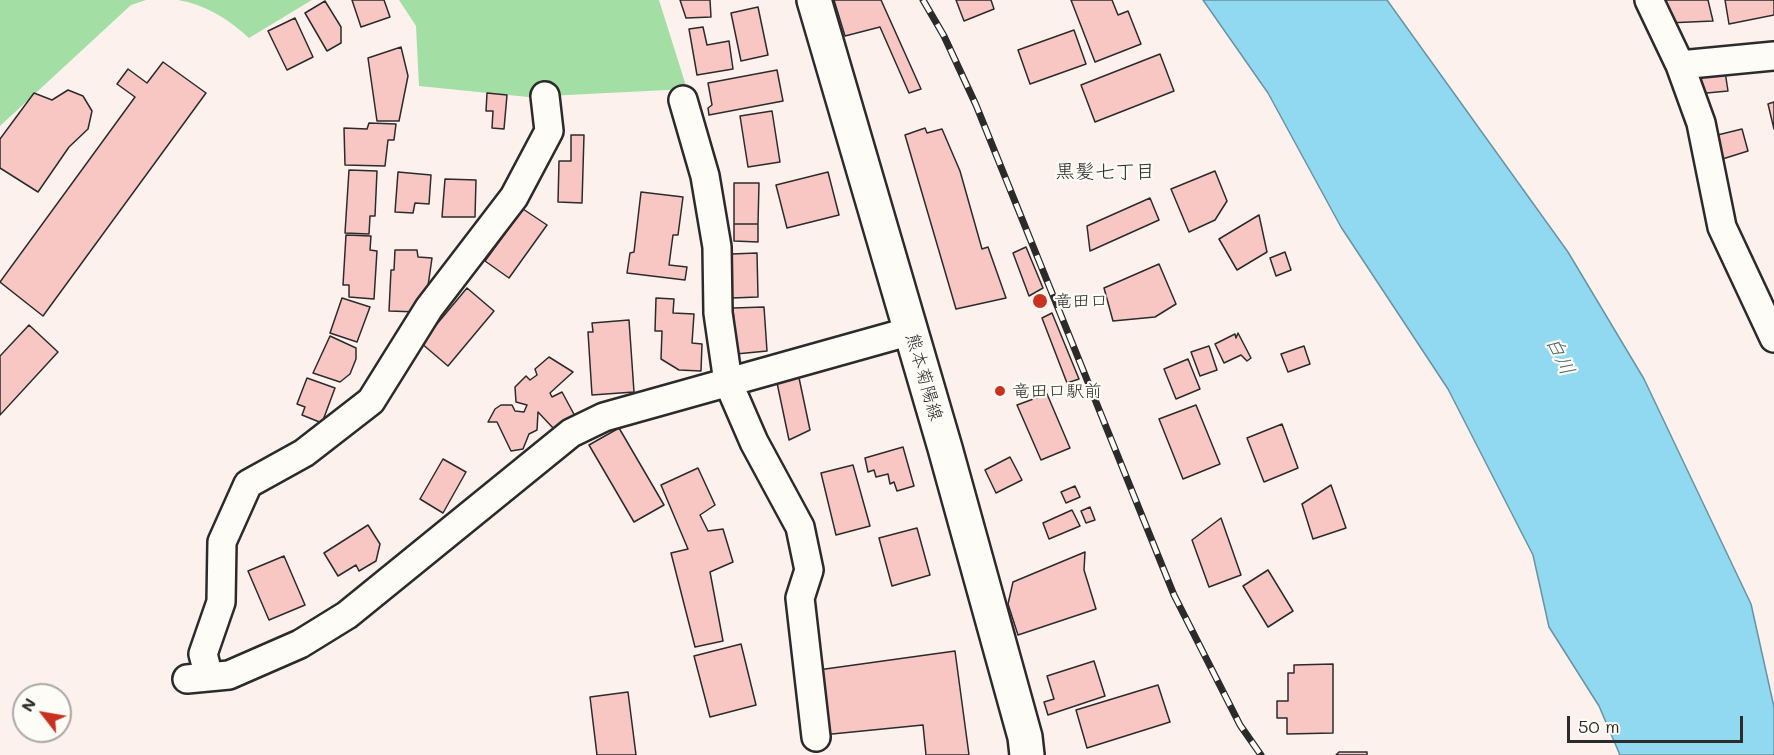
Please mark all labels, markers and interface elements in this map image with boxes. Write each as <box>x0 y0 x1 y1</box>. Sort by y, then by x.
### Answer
district label: 黒髪七丁目 <box>1055 160 1155 184</box>
place label: 竜田口 <box>1054 290 1108 312</box>
marker: 竜田口 <box>1031 292 1049 310</box>
street label: 熊本菊陽線 <box>901 331 947 423</box>
water label: 白川 <box>1541 333 1579 379</box>
place label: 竜田口駅前 <box>1012 380 1102 402</box>
marker: 竜田口駅前 <box>993 384 1007 398</box>
north arrow <box>12 683 72 743</box>
text: N <box>16 694 40 715</box>
scale bar <box>1570 704 1746 742</box>
text: 50 m <box>1578 714 1620 738</box>

